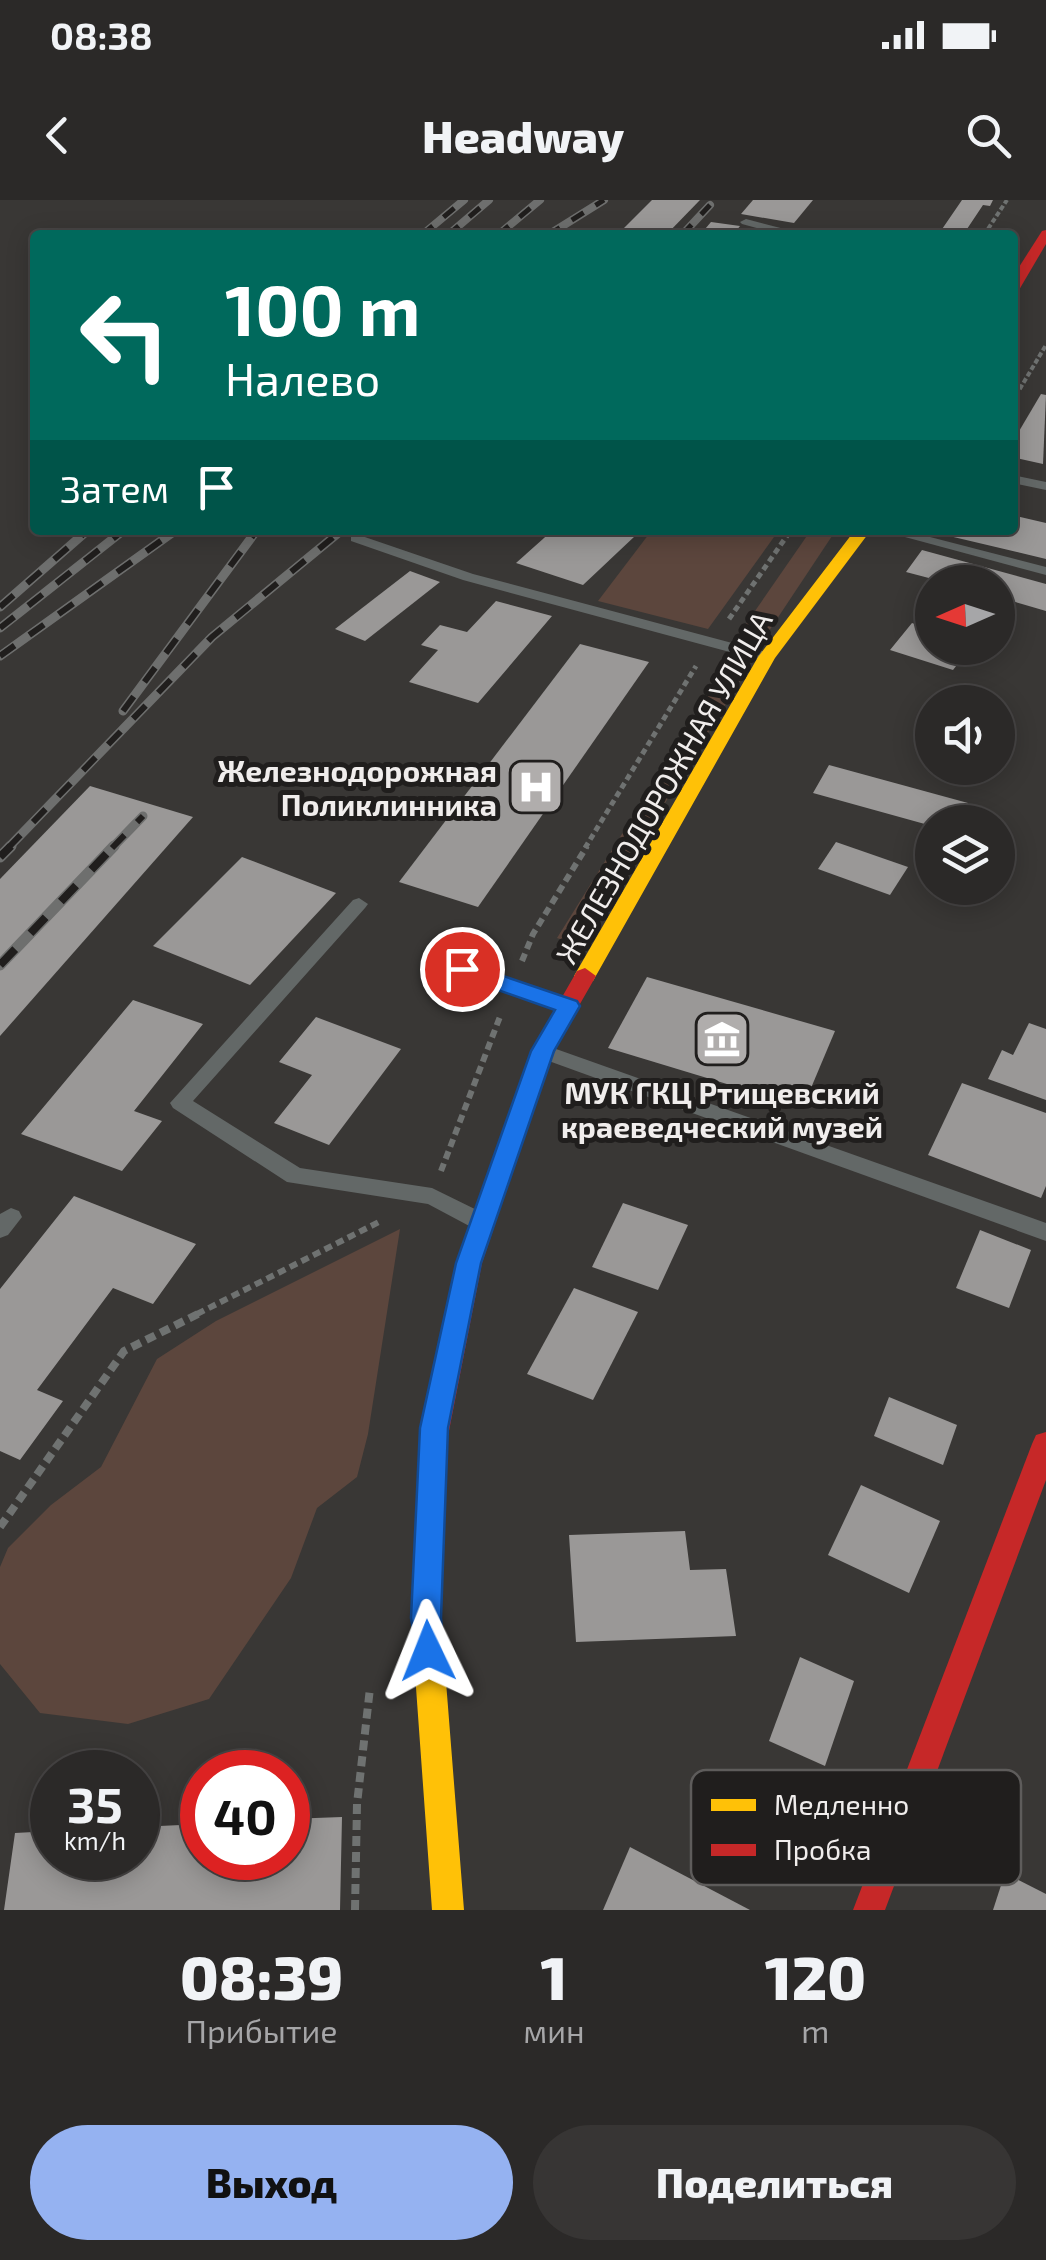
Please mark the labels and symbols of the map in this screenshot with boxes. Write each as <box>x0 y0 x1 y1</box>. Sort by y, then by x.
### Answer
north arrow <box>915 565 1015 665</box>
street label: ЖЕЛЕЗНОДОРОЖНАЯ УЛИЦА <box>547 604 779 970</box>
place label: Железнодорожная Поликлинника <box>217 752 497 822</box>
hospital icon: Железнодорожная Поликлинника <box>506 757 566 817</box>
pin <box>420 927 505 1012</box>
museum icon: МУК ГКЦ Ртищевский краеведческий музей <box>692 1009 752 1069</box>
place label: МУК ГКЦ Ртищевский краеведческий музей <box>561 1074 883 1145</box>
position arrow <box>376 1599 480 1703</box>
speed limit sign: 40 <box>180 1750 310 1880</box>
legend <box>691 1770 1021 1885</box>
text: Медленно <box>774 1787 909 1821</box>
text: Пробка <box>774 1832 872 1866</box>

